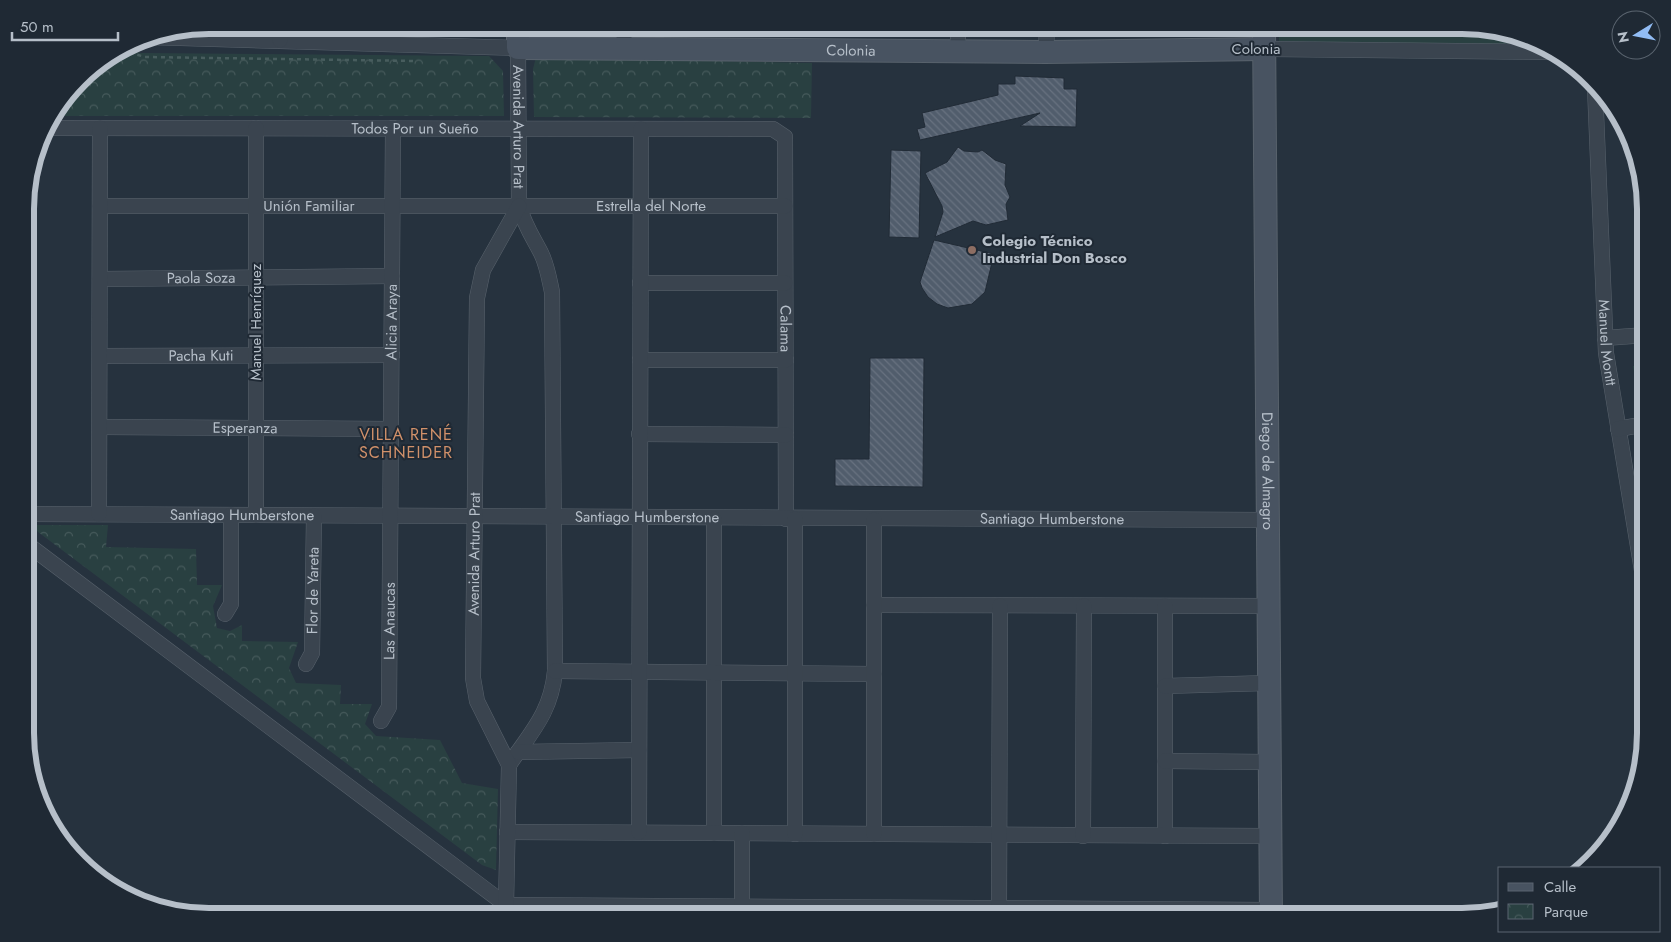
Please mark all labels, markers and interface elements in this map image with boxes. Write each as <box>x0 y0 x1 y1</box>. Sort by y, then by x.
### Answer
scale bar <box>12 10 119 42</box>
north arrow <box>1611 10 1661 60</box>
text: 50 m <box>20 16 54 38</box>
text: N <box>1612 30 1634 44</box>
street label: Colonia <box>1231 38 1281 60</box>
street label: Colonia <box>826 39 876 62</box>
street label: Avenida Arturo Prat <box>507 65 530 189</box>
street label: Todos Por un Sueño <box>352 117 478 140</box>
street label: Unión Familiar <box>263 195 356 217</box>
street label: Estrella del Norte <box>596 195 706 217</box>
place label: Colegio Técnico Industrial Don Bosco <box>982 230 1127 269</box>
marker: Colegio Técnico Industrial Don Bosco <box>966 244 978 256</box>
street label: Manuel Henríquez <box>245 263 267 381</box>
street label: Paola Soza <box>167 267 235 289</box>
street label: Alicia Araya <box>380 284 403 360</box>
street label: Manuel Montt <box>1593 299 1622 388</box>
street label: Calama <box>774 305 797 352</box>
street label: Pacha Kuti <box>168 345 234 367</box>
street label: Diego de Almagro <box>1256 412 1279 530</box>
street label: Esperanza <box>212 417 278 439</box>
district label: VILLA RENÉ SCHNEIDER <box>359 423 453 464</box>
street label: Avenida Arturo Prat <box>463 492 486 616</box>
street label: Santiago Humberstone <box>170 504 315 526</box>
street label: Santiago Humberstone <box>575 506 720 528</box>
street label: Santiago Humberstone <box>980 508 1125 530</box>
street label: Flor de Yareta <box>301 547 325 634</box>
street label: Las Anaucas <box>378 582 401 660</box>
legend <box>1498 867 1661 932</box>
text: Calle <box>1544 876 1576 898</box>
text: Parque <box>1544 901 1588 923</box>

